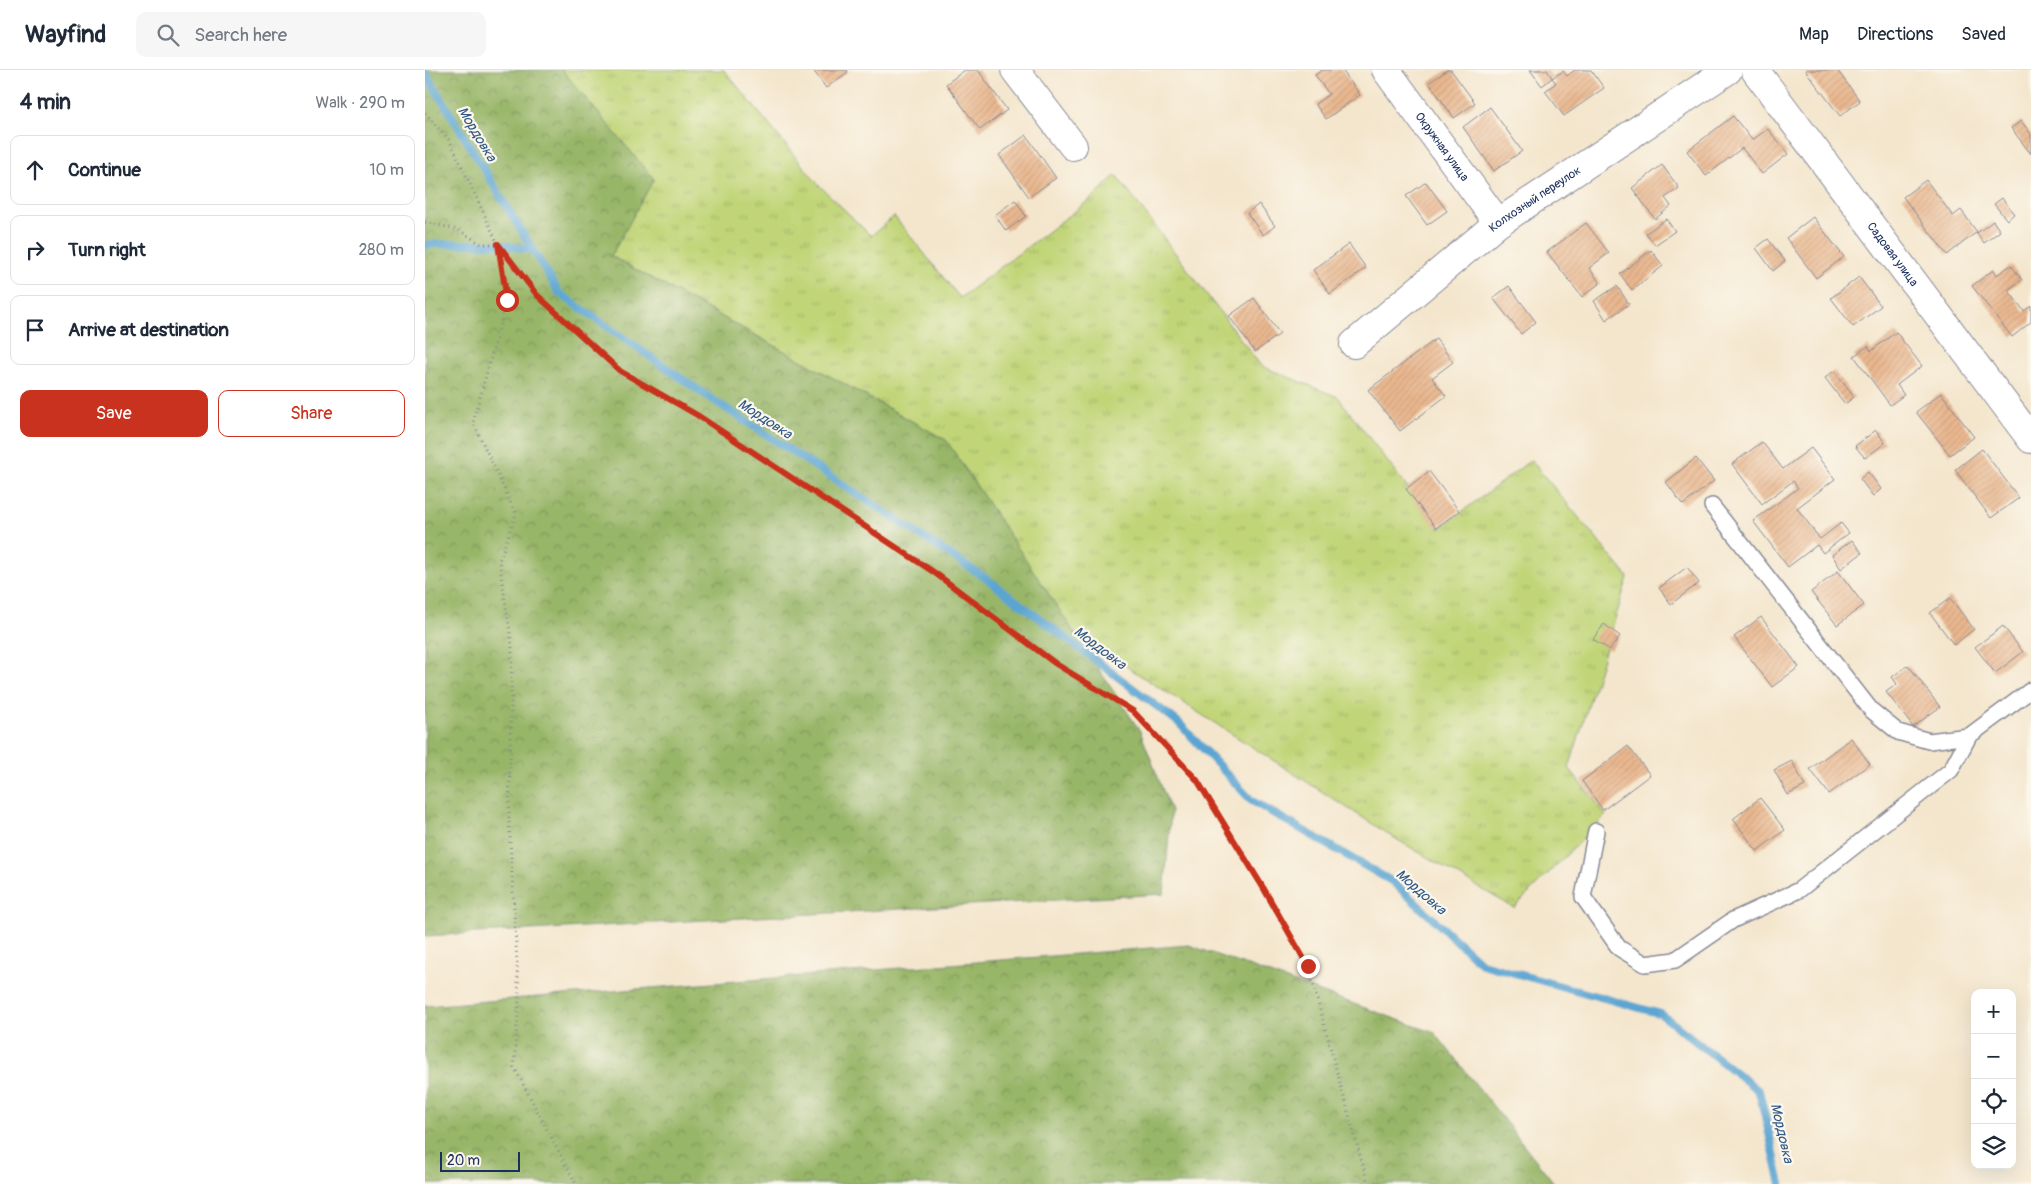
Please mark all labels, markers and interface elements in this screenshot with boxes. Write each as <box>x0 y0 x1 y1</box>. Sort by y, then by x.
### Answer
search box <box>136 12 486 57</box>
text: Wayfind <box>25 20 106 49</box>
icon: search <box>154 21 182 49</box>
text: Search here <box>194 23 287 47</box>
text: Map <box>1799 23 1829 46</box>
text: Directions <box>1857 23 1933 46</box>
text: Saved <box>1961 23 2006 46</box>
text: 4 min <box>20 89 71 116</box>
text: Walk · 290 m <box>316 93 405 113</box>
water label: Мордовка <box>454 104 501 166</box>
street label: Окружная улица <box>1412 109 1473 185</box>
icon: ahead <box>21 156 49 184</box>
text: Continue <box>68 158 141 182</box>
text: 10 m <box>369 160 404 180</box>
street label: Колхозный переулок <box>1486 163 1584 235</box>
street label: Садовая улица <box>1864 219 1922 290</box>
icon: right <box>21 236 49 264</box>
text: Turn right <box>68 238 146 262</box>
text: 280 m <box>358 240 404 260</box>
route start <box>496 289 519 312</box>
icon: arrive <box>21 316 49 344</box>
text: Arrive at destination <box>68 318 229 342</box>
button: Save <box>20 390 208 437</box>
button: Share <box>218 390 405 437</box>
water label: Мордовка <box>735 395 796 443</box>
water label: Мордовка <box>1071 623 1131 674</box>
water label: Мордовка <box>1392 866 1451 919</box>
route end <box>1297 955 1320 978</box>
map controls <box>1971 989 2016 1169</box>
button: + <box>1971 989 2016 1034</box>
button: − <box>1971 1034 2016 1079</box>
button: locate <box>1971 1079 2016 1124</box>
water label: Мордовка <box>1767 1101 1797 1166</box>
button: layers <box>1971 1124 2016 1169</box>
scale bar <box>440 1149 520 1172</box>
text: 20 m <box>447 1152 480 1169</box>

